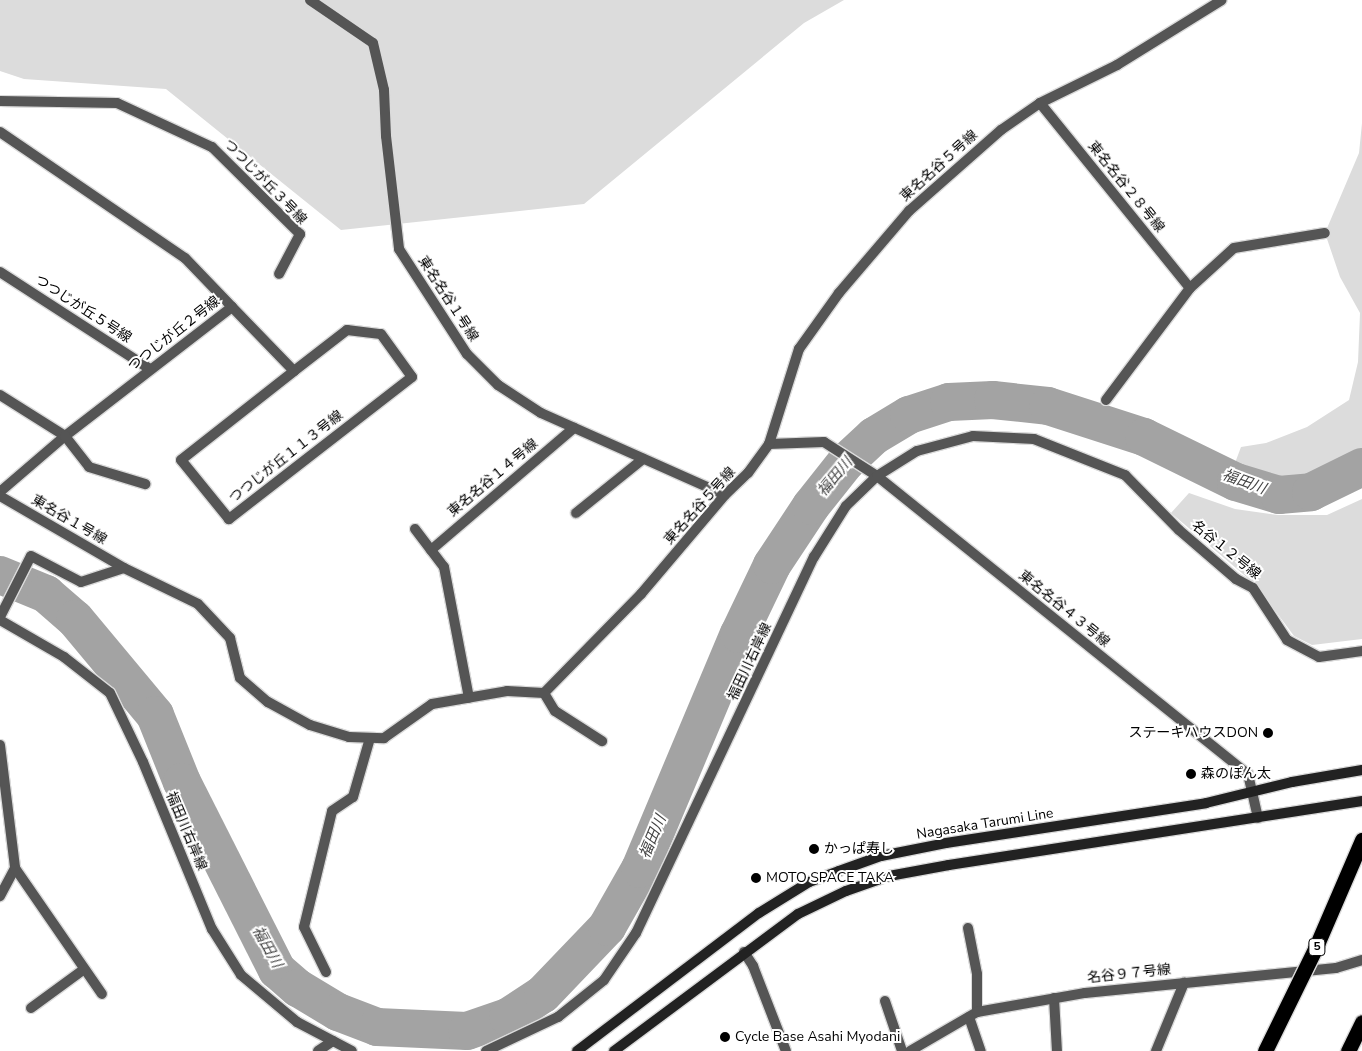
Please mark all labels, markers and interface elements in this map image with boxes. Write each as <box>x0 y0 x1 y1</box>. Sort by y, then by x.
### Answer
street label: 東名名谷５号線 <box>897 127 981 205</box>
street label: つつじが丘３号線 <box>220 136 310 228</box>
street label: 東名名谷２８号線 <box>1084 138 1168 236</box>
street label: 東名名谷１号線 <box>414 253 482 345</box>
street label: つつじが丘５号線 <box>31 271 135 347</box>
street label: つつじが丘２号線 <box>125 293 223 375</box>
street label: つつじが丘１１３号線 <box>226 407 346 507</box>
street label: 東名名谷１４号線 <box>445 436 541 520</box>
water label: 福田川 <box>814 454 856 500</box>
street label: 東名名谷５号線 <box>661 464 739 548</box>
water label: 福田川 <box>1220 466 1268 498</box>
street label: 東名谷１号線 <box>28 492 110 548</box>
street label: 名谷１２号線 <box>1188 517 1264 583</box>
street label: 東名名谷４３号線 <box>1015 567 1113 651</box>
street label: 福田川右岸線 <box>725 620 775 704</box>
place label: ステーキハウスDON <box>1129 725 1258 741</box>
marker: ステーキハウスDON <box>1262 727 1274 739</box>
place label: 森のぽん太 <box>1201 766 1271 782</box>
marker: 森のぽん太 <box>1185 768 1197 780</box>
street label: 福田川右岸線 <box>162 789 210 873</box>
street label: Nagasaka Tarumi Line <box>915 805 1055 843</box>
water label: 福田川 <box>636 813 670 861</box>
place label: かっぱ寿し <box>824 841 894 857</box>
marker: かっぱ寿し <box>808 843 820 855</box>
place label: MOTO SPACE TAKA <box>766 870 894 886</box>
marker: MOTO SPACE TAKA <box>750 872 762 884</box>
water label: 福田川 <box>248 923 286 971</box>
road number: 5 <box>1308 938 1326 956</box>
street label: 名谷９７号線 <box>1086 961 1172 987</box>
place label: Cycle Base Asahi Myodani <box>735 1029 900 1045</box>
marker: Cycle Base Asahi Myodani <box>719 1031 731 1043</box>

